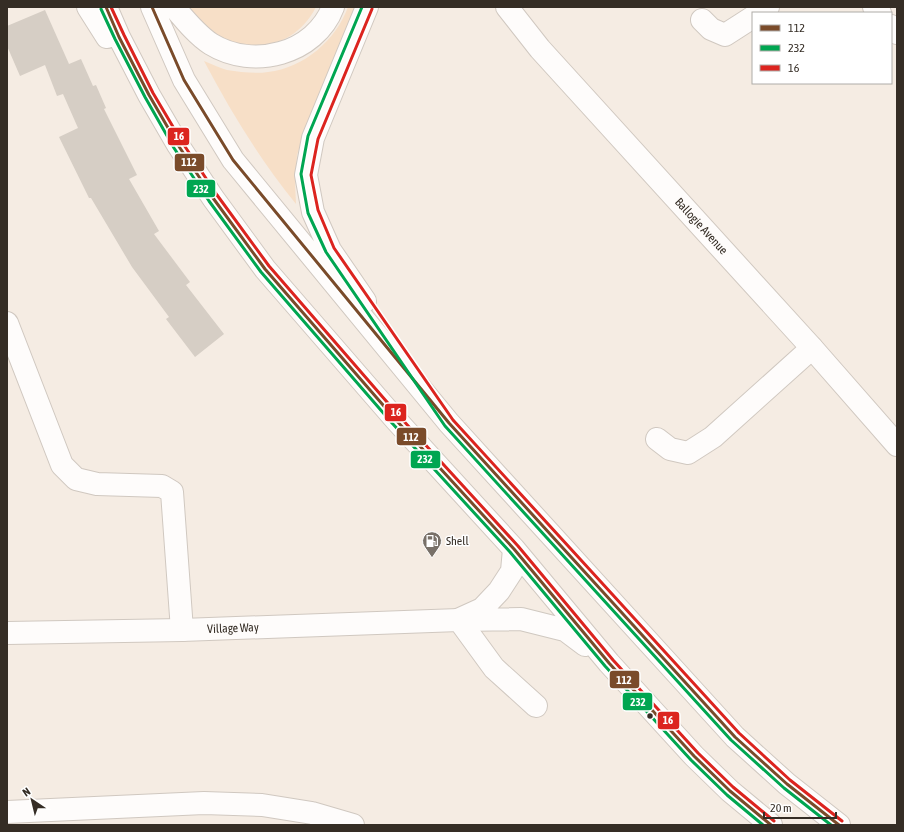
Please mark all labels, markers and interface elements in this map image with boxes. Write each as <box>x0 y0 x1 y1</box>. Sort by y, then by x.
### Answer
legend <box>752 12 892 84</box>
text: 112 <box>788 21 805 35</box>
text: 232 <box>788 41 805 55</box>
text: 16 <box>788 61 800 75</box>
line badge: 16 <box>167 127 190 146</box>
text: 16 <box>174 130 184 142</box>
line badge: 112 <box>174 153 205 172</box>
text: 112 <box>181 156 197 168</box>
line badge: 232 <box>186 179 216 198</box>
text: 232 <box>193 183 209 195</box>
street label: Ballogie Avenue <box>672 195 730 257</box>
line badge: 16 <box>384 403 407 422</box>
text: 16 <box>391 406 401 418</box>
line badge: 112 <box>396 427 427 446</box>
text: 112 <box>403 431 419 443</box>
line badge: 232 <box>410 450 441 469</box>
text: 232 <box>417 453 433 465</box>
fuel station icon: Shell <box>421 530 443 558</box>
place label: Shell <box>446 534 469 548</box>
street label: Village Way <box>207 620 259 636</box>
line badge: 112 <box>609 670 640 689</box>
text: 112 <box>616 674 632 686</box>
line badge: 232 <box>622 692 653 711</box>
text: 232 <box>630 696 646 708</box>
unlabelled marker <box>645 711 655 721</box>
line badge: 16 <box>657 711 680 730</box>
text: 16 <box>663 714 673 726</box>
north arrow <box>12 780 52 820</box>
text: N <box>20 785 32 799</box>
scale bar <box>764 794 836 820</box>
text: 20 m <box>770 801 792 815</box>

